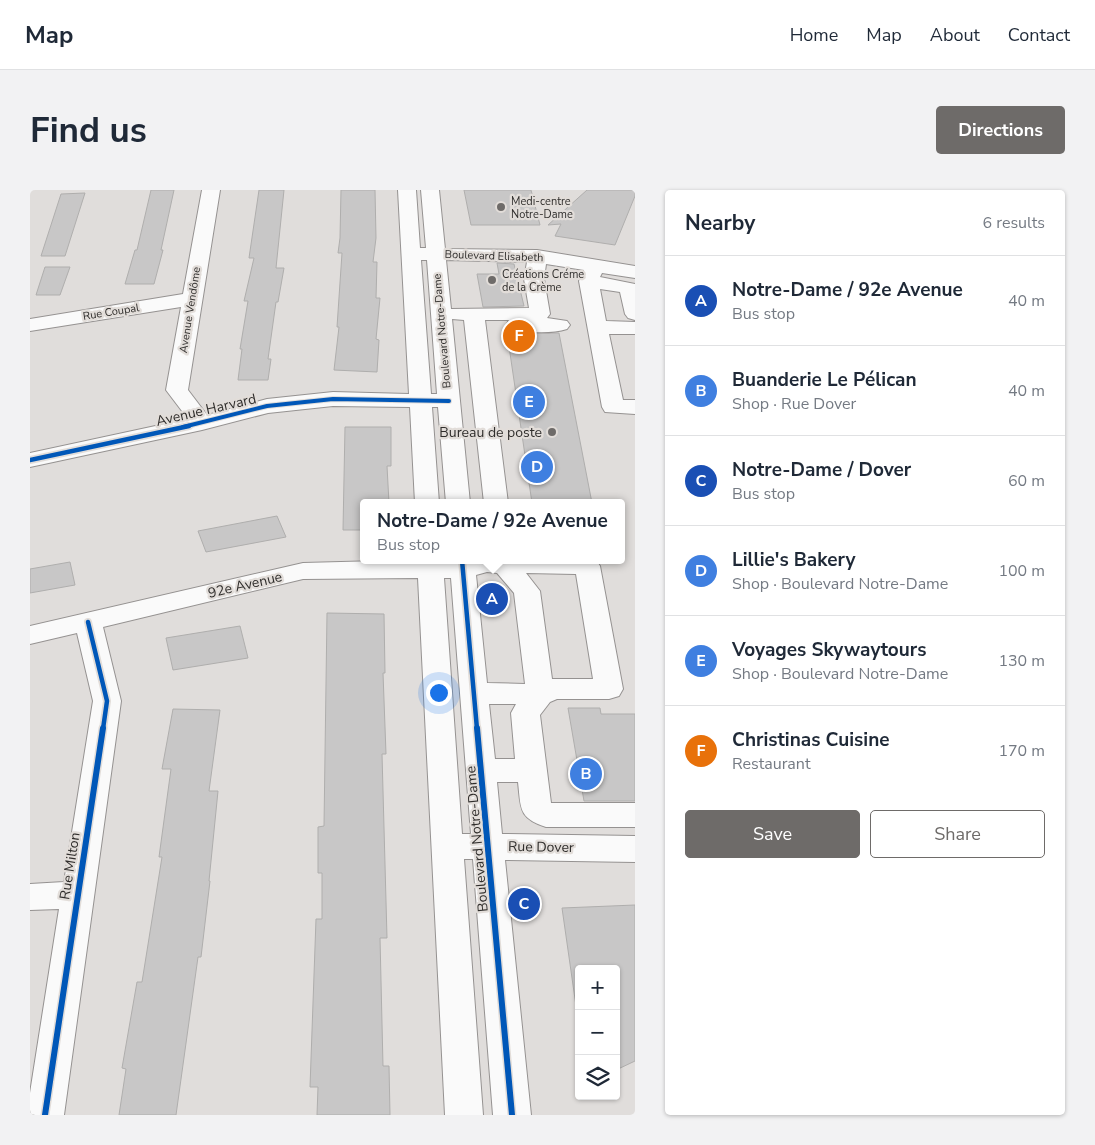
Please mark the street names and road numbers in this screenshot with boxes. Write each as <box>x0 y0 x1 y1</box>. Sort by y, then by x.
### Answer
street label: Boulevard Elisabeth <box>444 247 544 265</box>
street label: Avenue Vendôme <box>176 266 204 354</box>
street label: Boulevard Notre-Dame <box>430 273 454 389</box>
street label: Rue Coupal <box>82 300 141 324</box>
street label: Avenue Harvard <box>154 389 258 431</box>
street label: 92e Avenue <box>206 567 284 603</box>
street label: Boulevard Notre-Dame <box>461 765 493 913</box>
street label: Rue Milton <box>55 831 85 901</box>
street label: Rue Dover <box>508 837 574 857</box>

